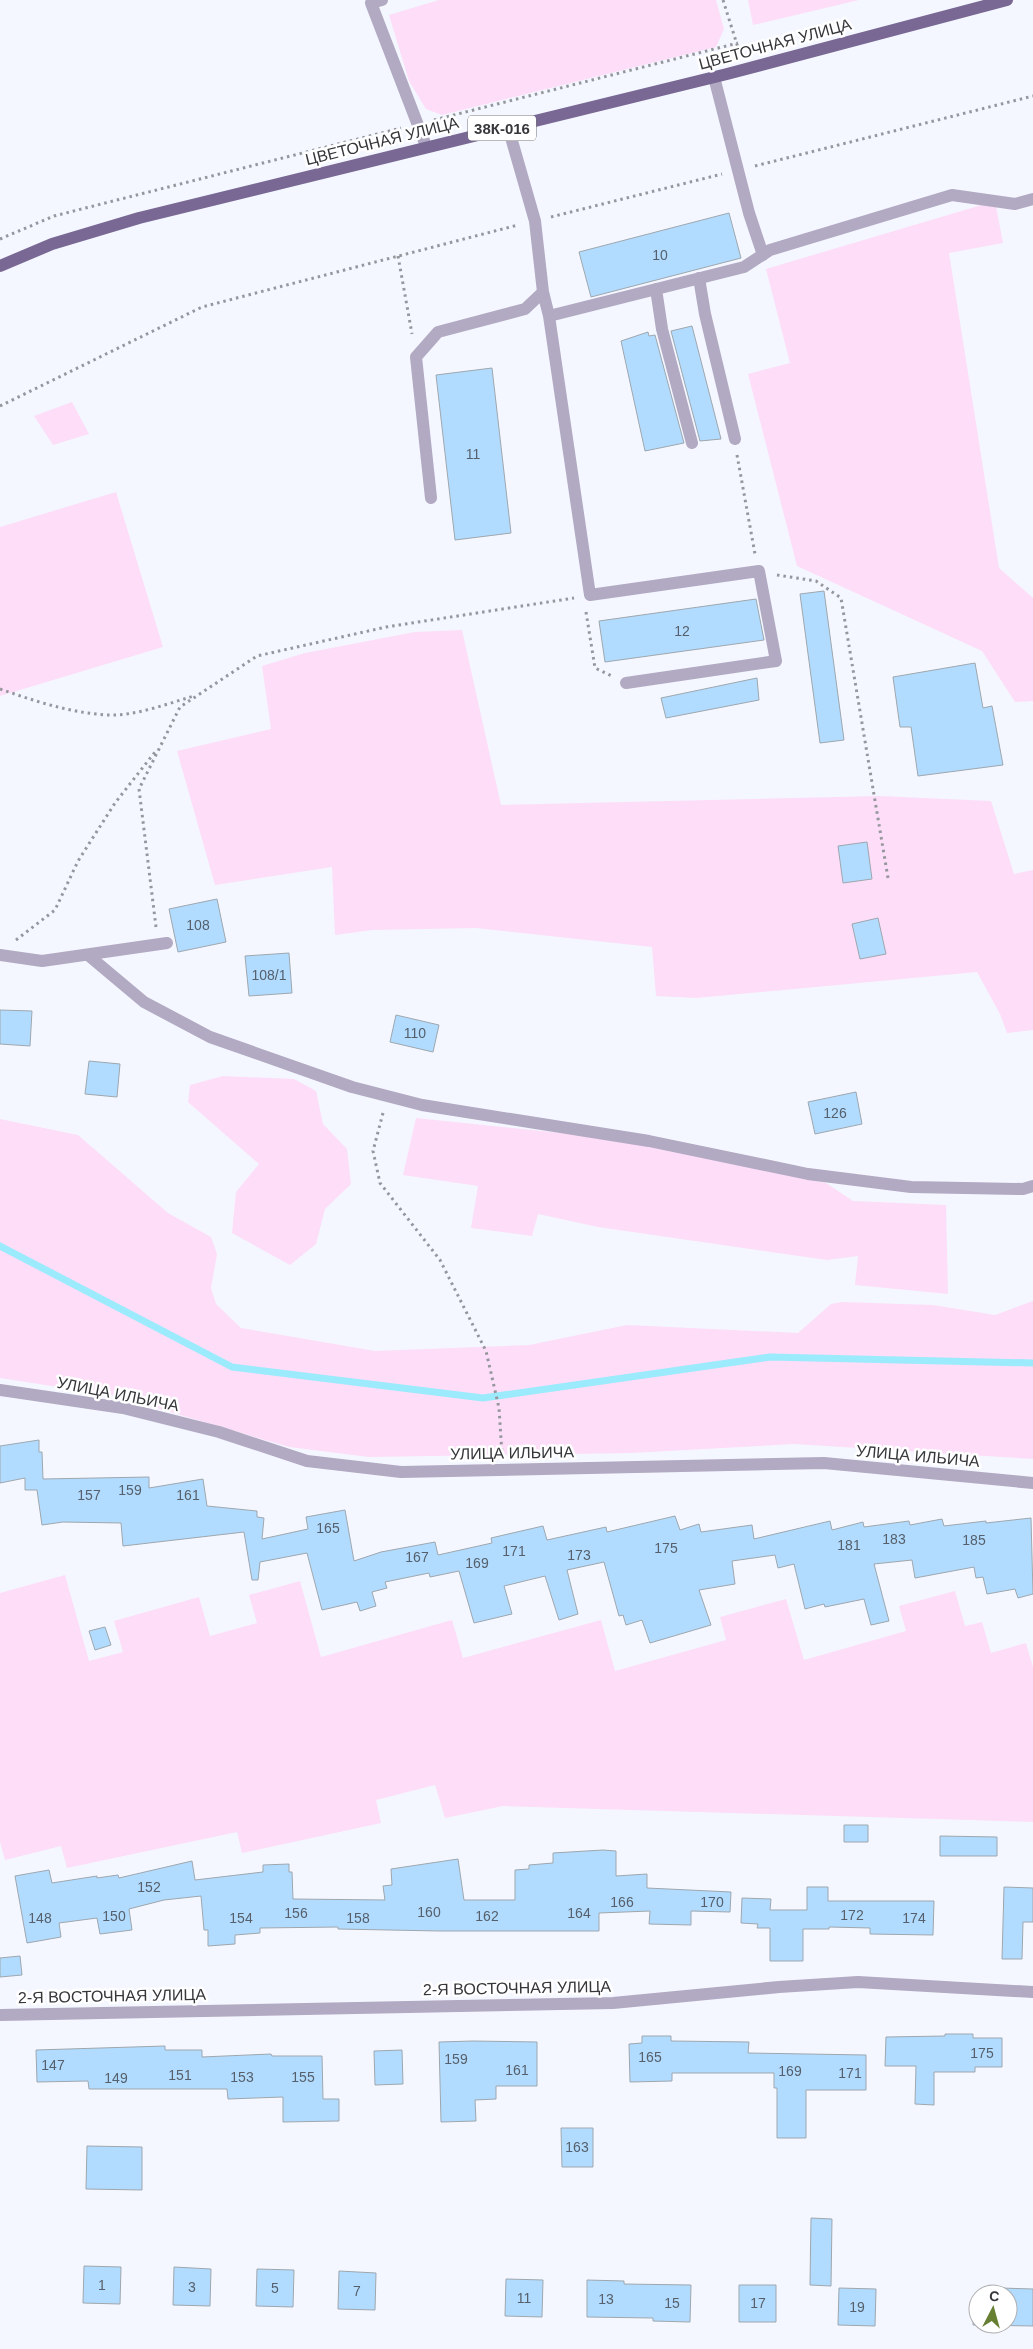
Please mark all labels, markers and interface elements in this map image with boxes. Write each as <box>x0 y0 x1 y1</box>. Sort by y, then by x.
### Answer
street label: ЦВЕТОЧНАЯ УЛИЦА <box>697 15 854 73</box>
street label: ЦВЕТОЧНАЯ УЛИЦА <box>304 114 461 168</box>
road number: 38К-016 <box>468 116 536 140</box>
house number: 10 <box>652 247 668 263</box>
house number: 11 <box>466 446 480 462</box>
house number: 12 <box>674 623 690 639</box>
house number: 108 <box>186 917 210 933</box>
house number: 108/1 <box>251 967 287 983</box>
house number: 110 <box>404 1025 426 1041</box>
house number: 126 <box>823 1105 847 1121</box>
street label: УЛИЦА ИЛЬИЧА <box>56 1374 181 1414</box>
street label: УЛИЦА ИЛЬИЧА <box>856 1442 981 1470</box>
street label: УЛИЦА ИЛЬИЧА <box>450 1443 574 1463</box>
house number: 159 <box>118 1482 142 1498</box>
house number: 157 <box>77 1487 101 1503</box>
house number: 161 <box>176 1487 200 1503</box>
house number: 165 <box>316 1520 340 1536</box>
house number: 183 <box>882 1531 906 1547</box>
house number: 185 <box>962 1532 986 1548</box>
house number: 181 <box>837 1537 861 1553</box>
house number: 175 <box>654 1540 678 1556</box>
house number: 171 <box>502 1543 526 1559</box>
house number: 173 <box>567 1547 591 1563</box>
house number: 167 <box>405 1549 429 1565</box>
house number: 169 <box>465 1555 489 1571</box>
house number: 152 <box>137 1879 161 1895</box>
house number: 166 <box>610 1894 634 1910</box>
house number: 170 <box>700 1894 724 1910</box>
house number: 160 <box>417 1904 441 1920</box>
house number: 156 <box>284 1905 308 1921</box>
house number: 164 <box>567 1905 591 1921</box>
house number: 172 <box>840 1907 864 1923</box>
house number: 150 <box>102 1908 126 1924</box>
house number: 162 <box>475 1908 499 1924</box>
house number: 148 <box>28 1910 52 1926</box>
house number: 154 <box>229 1910 253 1926</box>
house number: 158 <box>346 1910 370 1926</box>
house number: 174 <box>902 1910 926 1926</box>
street label: 2-Я ВОСТОЧНАЯ УЛИЦА <box>423 1978 611 1998</box>
street label: 2-Я ВОСТОЧНАЯ УЛИЦА <box>18 1986 206 2006</box>
house number: 175 <box>970 2045 994 2061</box>
house number: 165 <box>638 2049 662 2065</box>
house number: 159 <box>444 2051 468 2067</box>
house number: 147 <box>41 2057 65 2073</box>
house number: 161 <box>505 2062 529 2078</box>
house number: 169 <box>778 2063 802 2079</box>
house number: 171 <box>838 2065 862 2081</box>
house number: 151 <box>168 2067 192 2083</box>
house number: 153 <box>230 2069 254 2085</box>
house number: 155 <box>291 2069 315 2085</box>
house number: 149 <box>104 2070 128 2086</box>
house number: 163 <box>565 2139 589 2155</box>
house number: 1 <box>98 2277 106 2293</box>
house number: 3 <box>188 2279 196 2295</box>
house number: 5 <box>271 2280 279 2296</box>
house number: 7 <box>353 2283 361 2299</box>
north arrow <box>968 2284 1018 2334</box>
text: С <box>988 2288 1000 2305</box>
house number: 11 <box>517 2290 531 2306</box>
house number: 13 <box>598 2291 614 2307</box>
house number: 15 <box>664 2295 680 2311</box>
house number: 17 <box>750 2295 766 2311</box>
house number: 19 <box>849 2299 865 2315</box>

